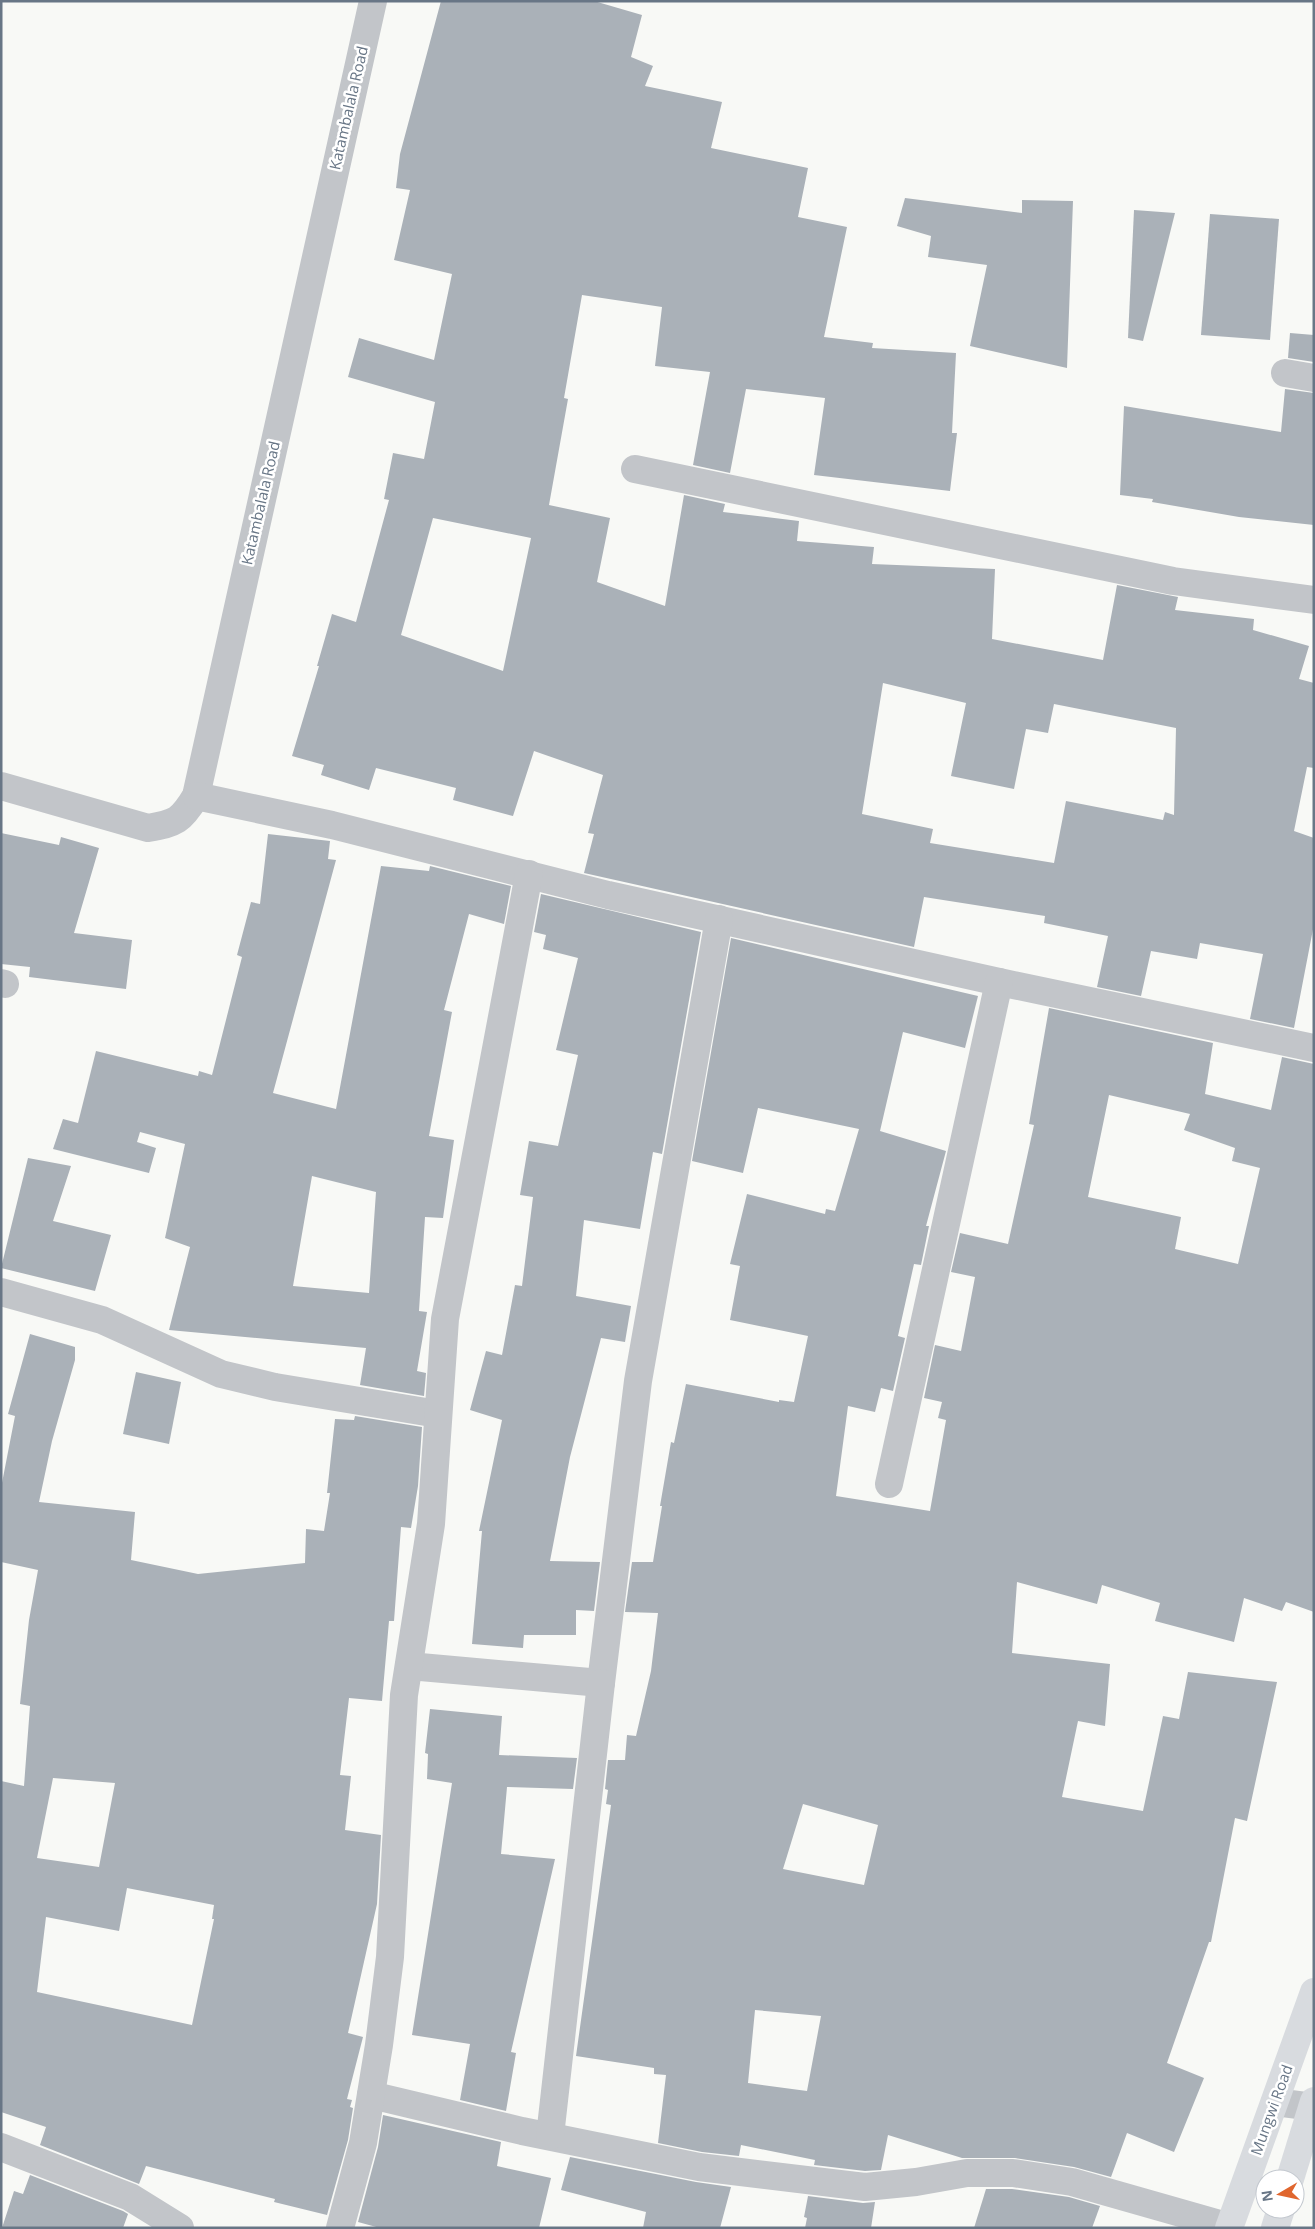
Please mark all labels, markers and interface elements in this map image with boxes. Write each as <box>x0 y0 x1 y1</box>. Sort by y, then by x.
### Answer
street label: Katambalala Road <box>324 44 372 172</box>
street label: Katambalala Road <box>236 439 284 567</box>
street label: Mungwi Road <box>1245 2062 1297 2158</box>
north arrow <box>1255 2169 1305 2219</box>
text: N <box>1256 2189 1277 2203</box>

